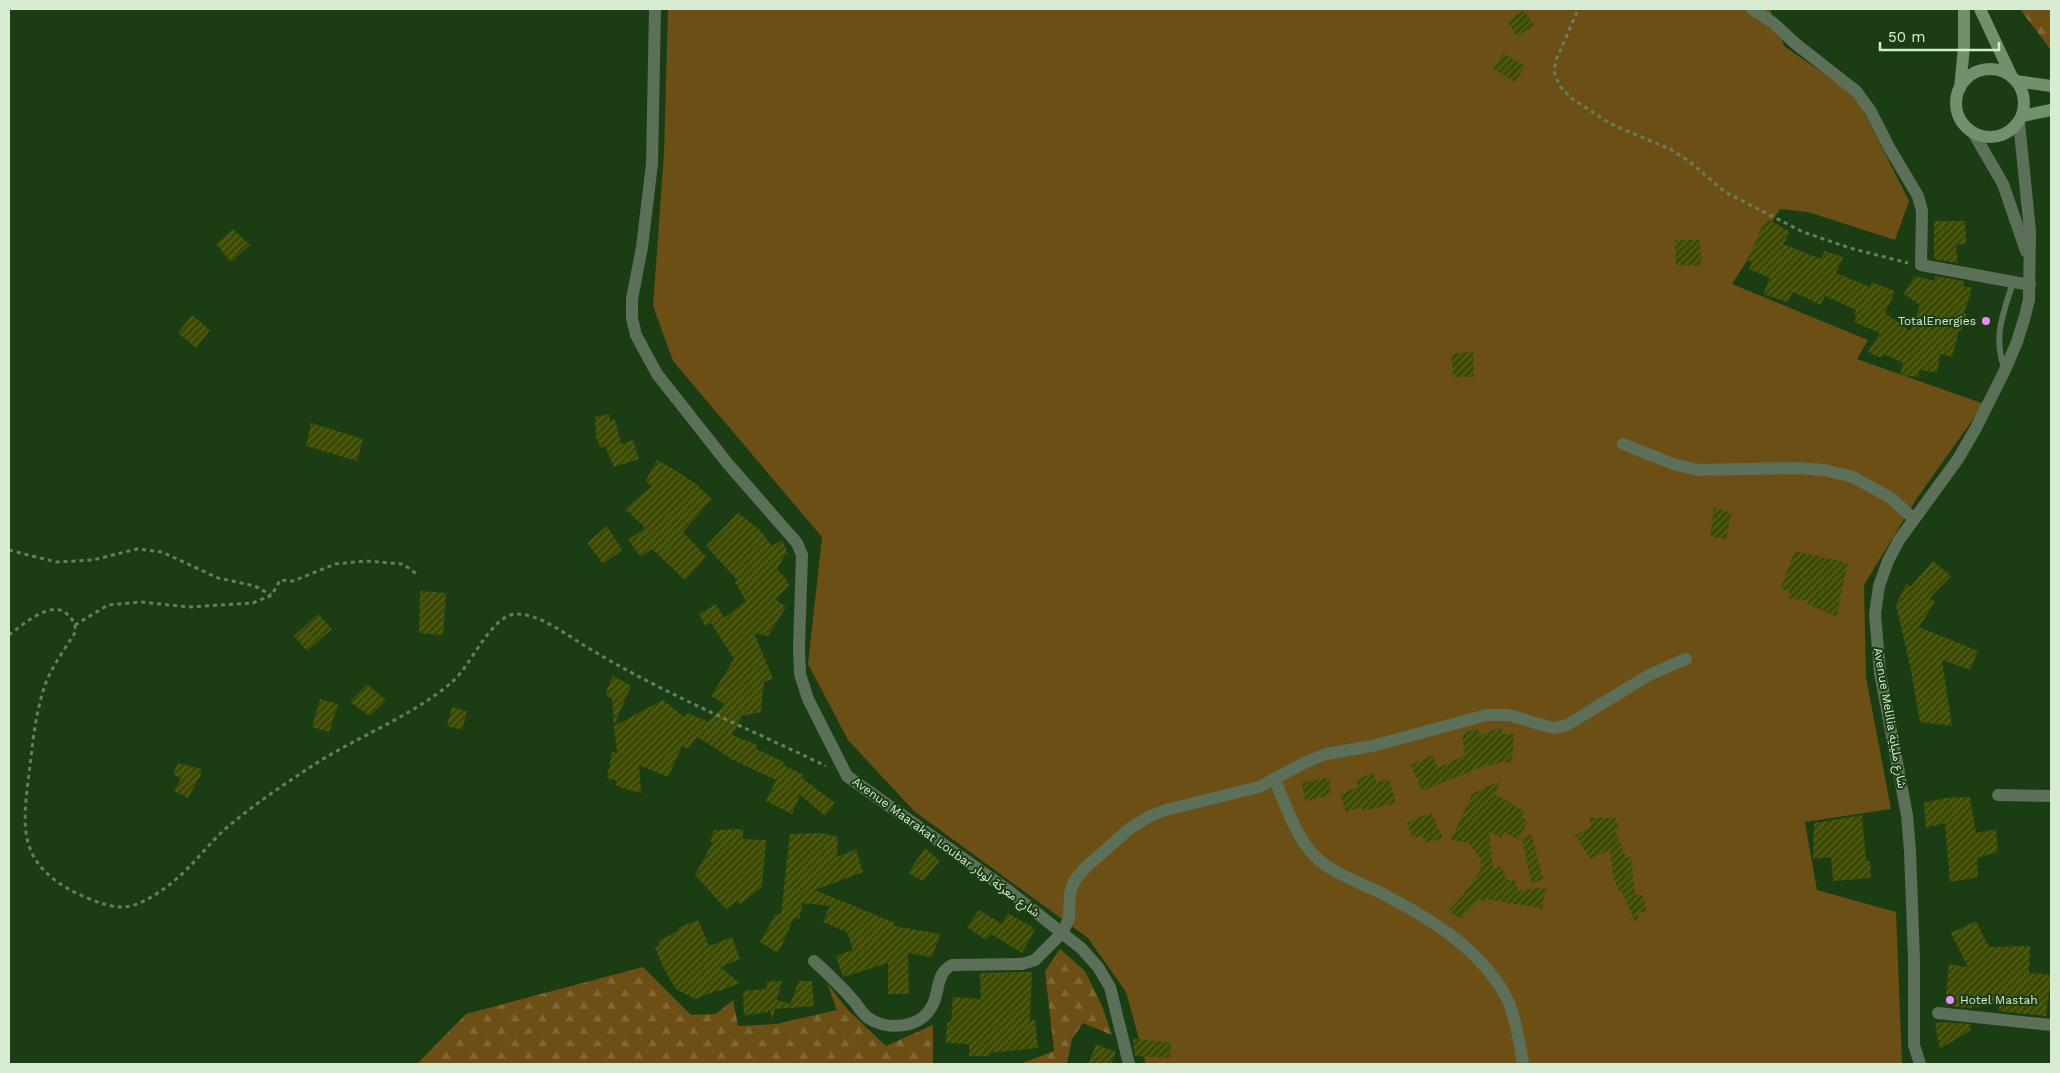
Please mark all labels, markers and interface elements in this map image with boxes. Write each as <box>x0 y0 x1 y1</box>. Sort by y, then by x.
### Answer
scale bar <box>1880 20 1999 52</box>
text: 50 m <box>1888 28 1925 46</box>
place label: TotalEnergies <box>1898 314 1976 328</box>
marker: TotalEnergies <box>1980 315 1992 327</box>
street label: Avenue Melilia شارع ملياية <box>1869 647 1909 790</box>
street label: Avenue Maarakat Loubar شارع معركة لوبار <box>849 774 1042 921</box>
place label: Hotel Mastah <box>1960 993 2038 1007</box>
marker: Hotel Mastah <box>1944 994 1956 1006</box>

